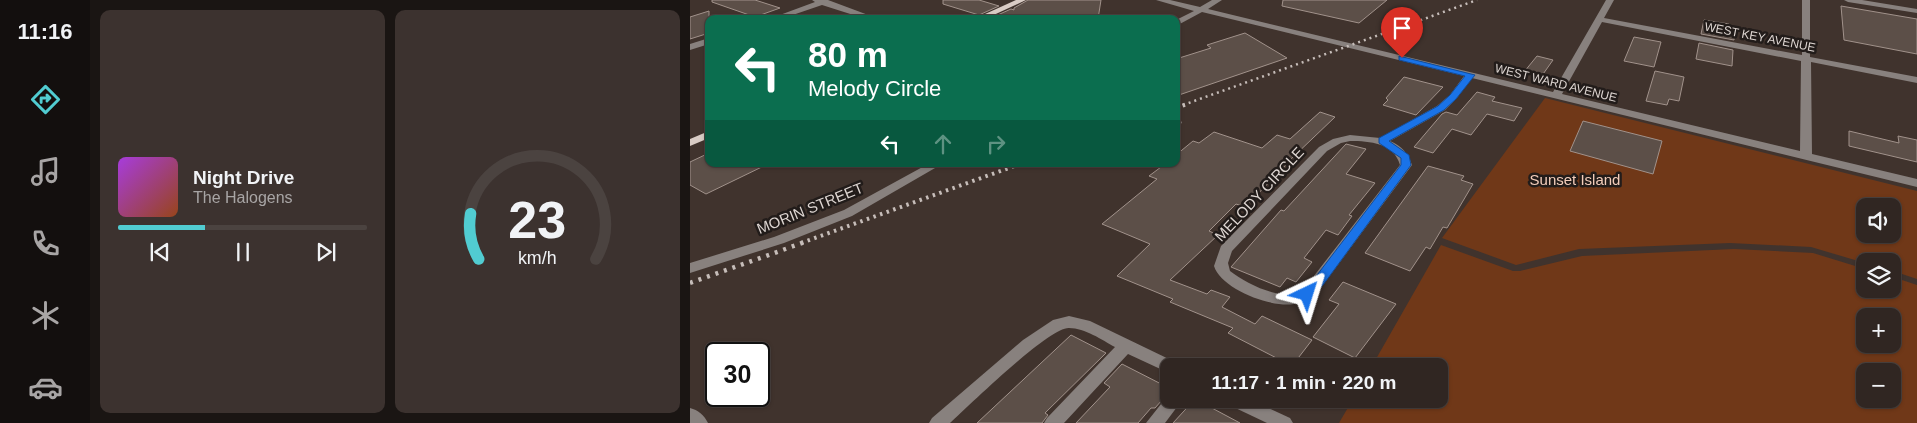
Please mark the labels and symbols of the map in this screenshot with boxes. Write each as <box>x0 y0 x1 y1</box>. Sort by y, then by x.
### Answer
pin <box>1381 7 1423 58</box>
street label: WEST KEY AVENUE <box>1703 19 1817 55</box>
street label: WEST WARD AVENUE <box>1494 61 1618 105</box>
street label: MELODY CIRCLE <box>1211 143 1307 245</box>
park label: Sunset Island <box>1530 171 1620 188</box>
street label: MORIN STREET <box>754 179 866 237</box>
position arrow <box>1280 267 1332 319</box>
speed limit sign: 30 <box>705 342 770 407</box>

